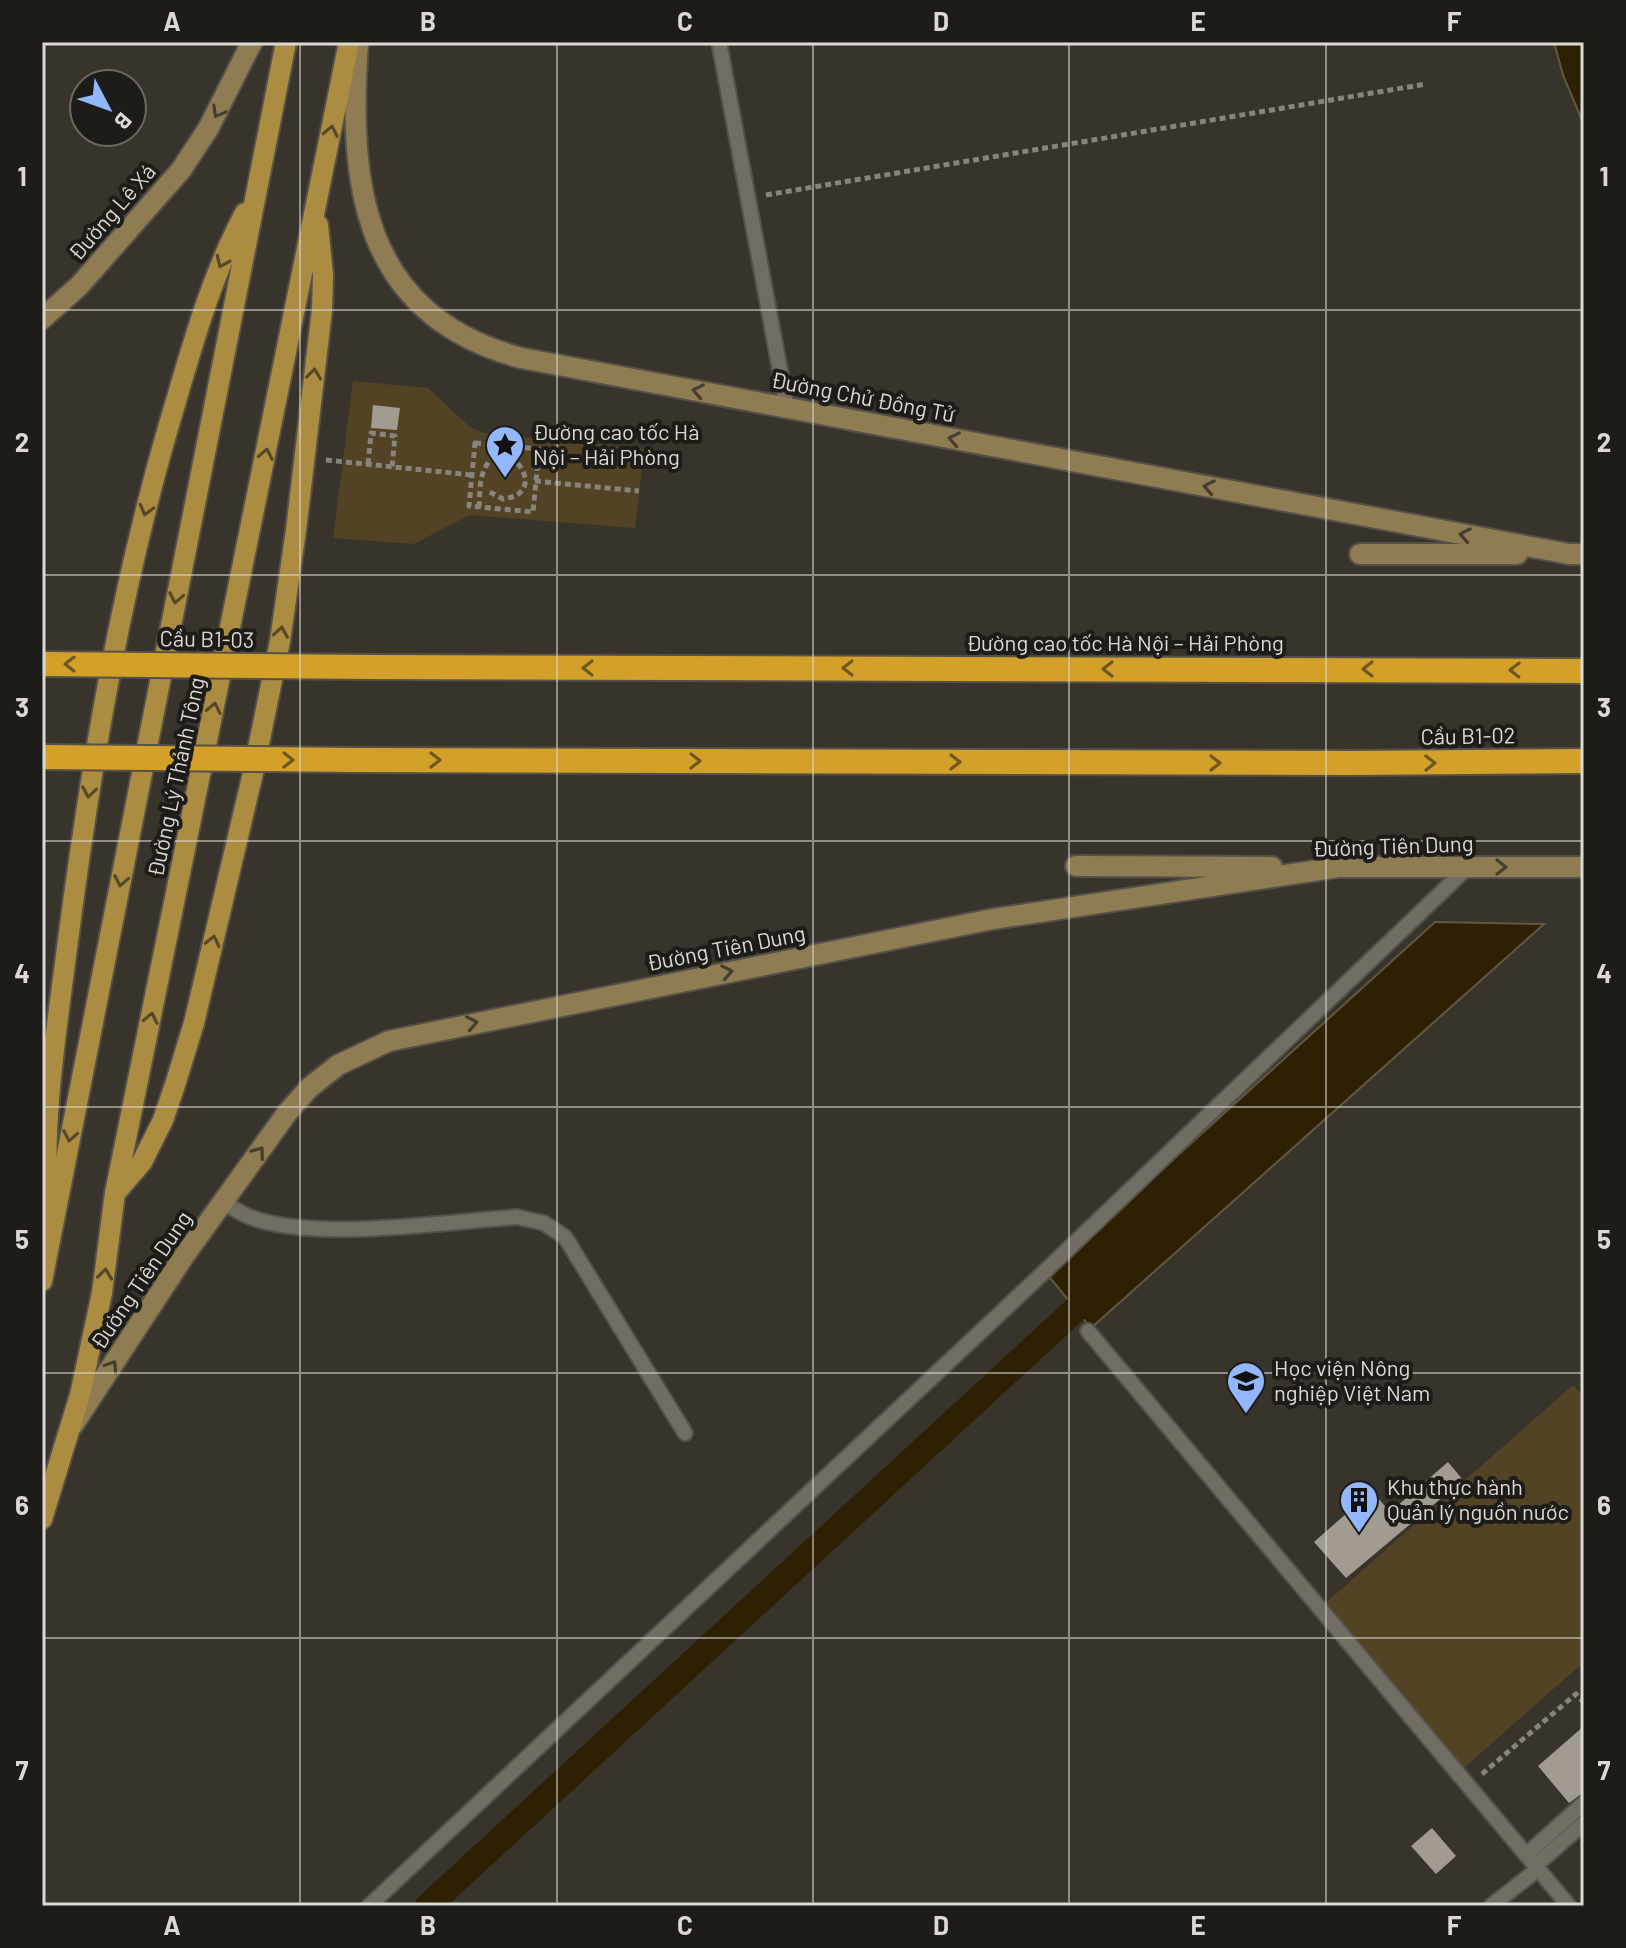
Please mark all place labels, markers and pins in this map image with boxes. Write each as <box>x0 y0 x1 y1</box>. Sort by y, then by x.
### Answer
place label: Đường cao tốc Hà Nội – Hải Phòng <box>533 418 699 469</box>
place icon: Đường cao tốc Hà Nội – Hải Phòng <box>484 424 526 479</box>
place label: Học viện Nông nghiệp Việt Nam <box>1274 1354 1430 1405</box>
school or university icon: Học viện Nông nghiệp Việt Nam <box>1225 1360 1267 1415</box>
place label: Khu thực hành Quản lý nguồn nước <box>1387 1473 1569 1524</box>
building icon: Khu thực hành Quản lý nguồn nước <box>1338 1479 1380 1534</box>

